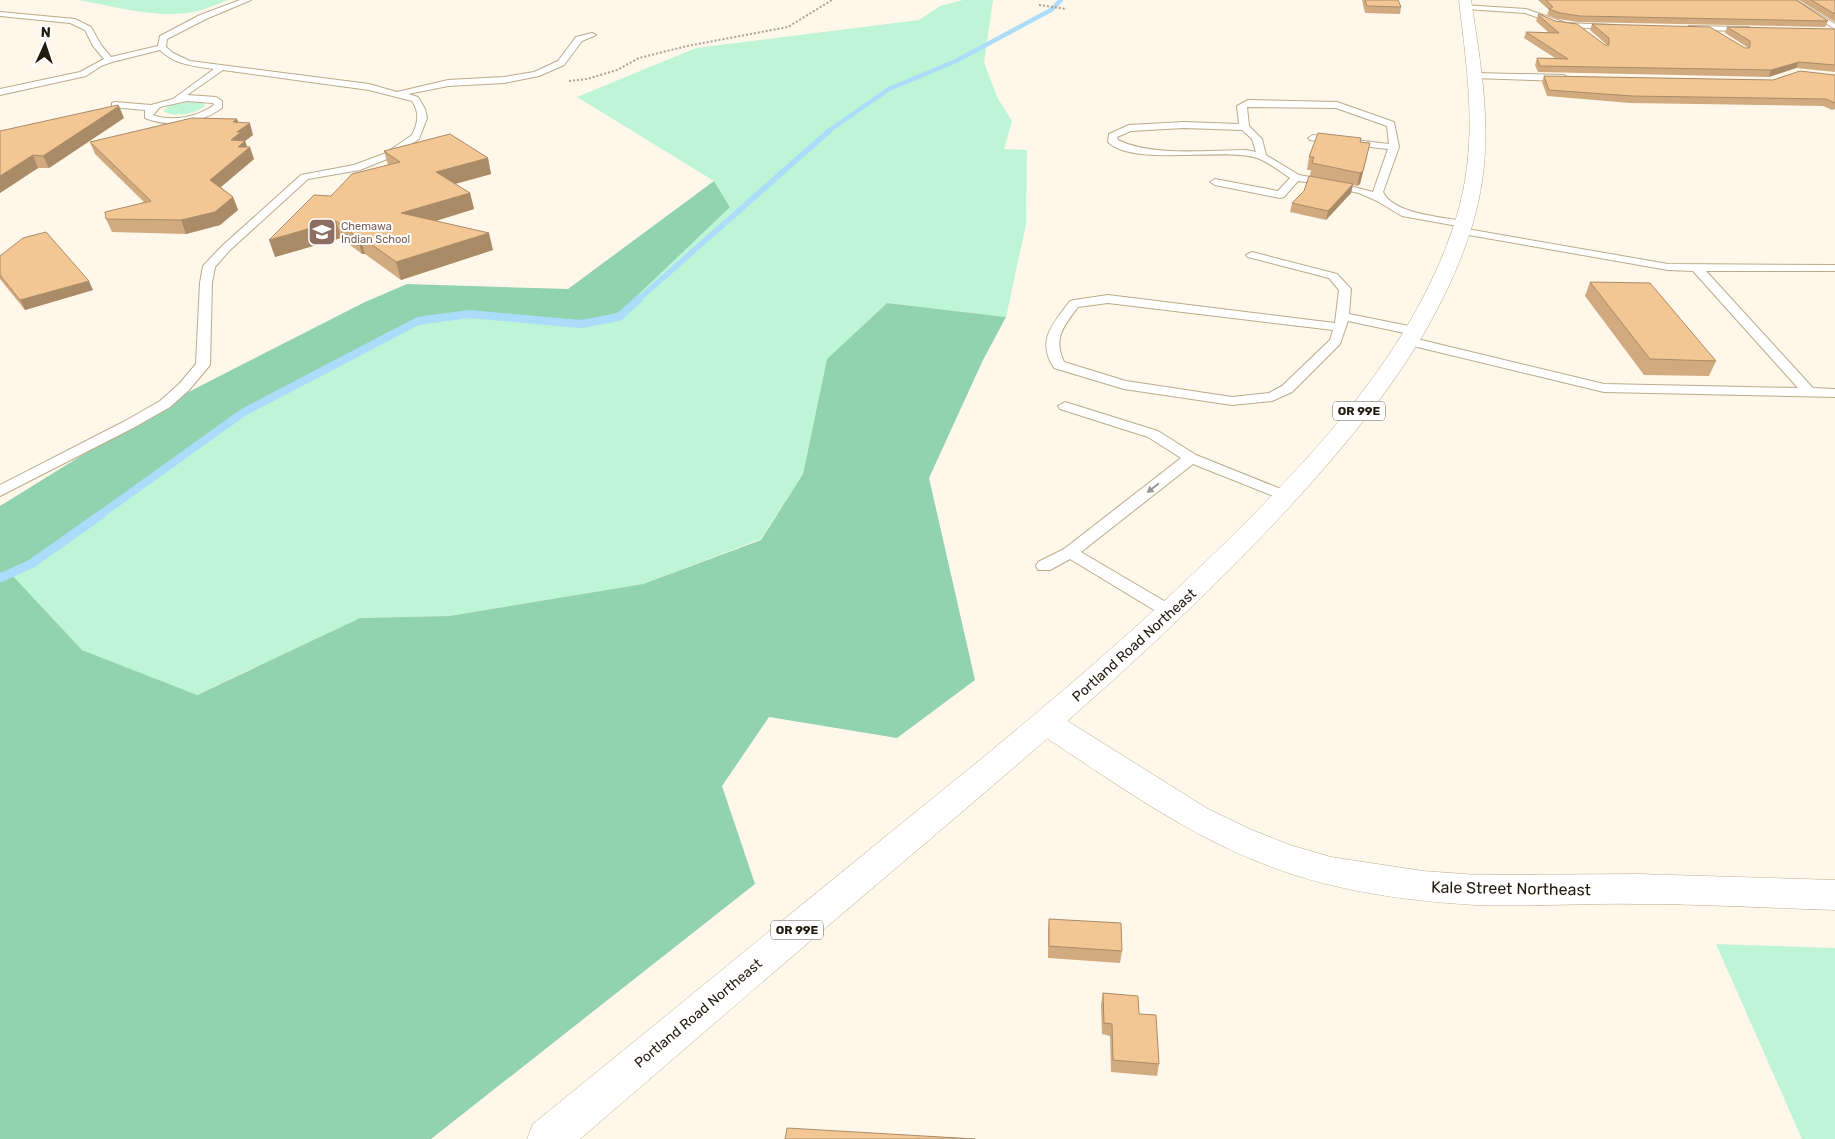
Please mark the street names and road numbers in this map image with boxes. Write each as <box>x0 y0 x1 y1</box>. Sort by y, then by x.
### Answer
road number: OR 99E <box>1333 402 1385 421</box>
street label: Portland Road Northeast <box>1069 585 1200 706</box>
street label: Kale Street Northeast <box>1431 878 1591 899</box>
road number: OR 99E <box>771 920 823 940</box>
street label: Portland Road Northeast <box>631 955 766 1072</box>

